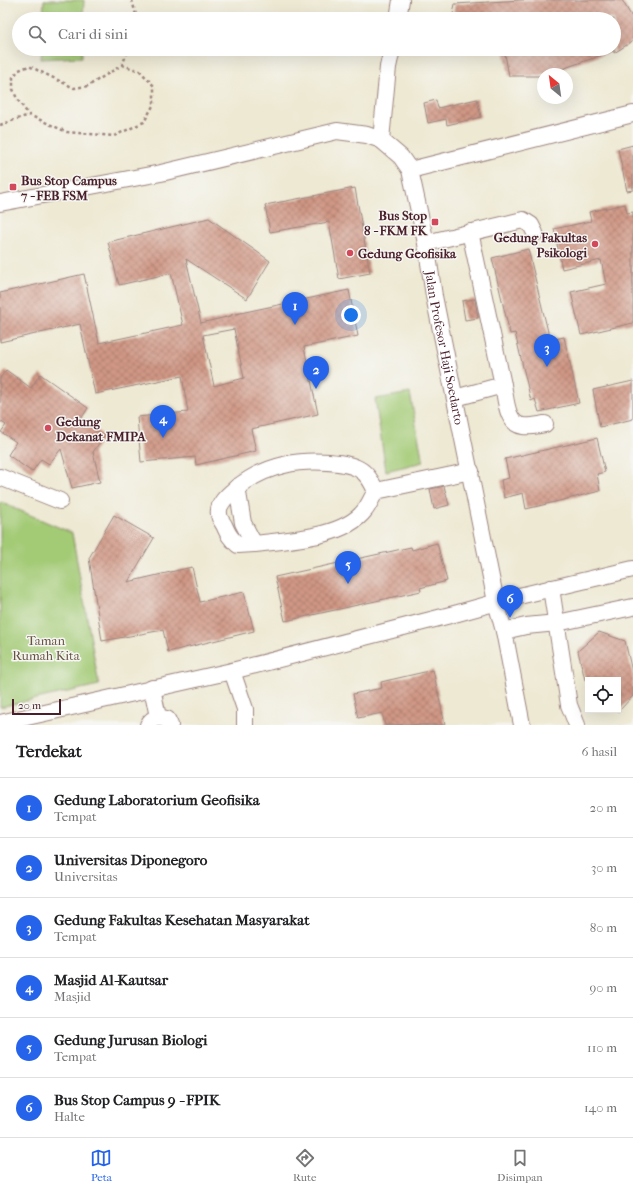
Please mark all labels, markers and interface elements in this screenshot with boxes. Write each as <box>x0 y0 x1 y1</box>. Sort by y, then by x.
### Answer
search box <box>12 12 621 56</box>
icon: search <box>26 23 48 45</box>
text: Cari di sini <box>58 25 128 43</box>
north arrow <box>537 68 573 104</box>
place label: Bus Stop Campus 7 - FEB FSM <box>20 173 117 203</box>
marker: Bus Stop Campus 7 - FEB FSM <box>8 182 18 192</box>
place label: Bus Stop 8 - FKM FK <box>364 208 429 238</box>
marker: Bus Stop 8 - FKM FK <box>430 217 440 227</box>
place label: Gedung Fakultas Psikologi <box>494 230 587 261</box>
marker: Gedung Fakultas Psikologi <box>590 239 600 249</box>
place label: Gedung Geofisika <box>358 246 457 262</box>
marker: Gedung Geofisika <box>345 248 355 258</box>
street label: Jalan Profesor Haji Soedarto <box>423 269 467 426</box>
pin: 1 <box>282 292 308 325</box>
your location <box>341 305 361 325</box>
pin: 3 <box>534 334 560 367</box>
pin: 2 <box>303 356 329 389</box>
pin: 4 <box>150 405 176 438</box>
place label: Gedung Dekanat FMIPA <box>56 414 146 444</box>
marker: Gedung Dekanat FMIPA <box>43 423 53 433</box>
pin: 5 <box>335 551 361 584</box>
pin: 6 <box>497 585 523 618</box>
park label: Taman Rumah Kita <box>12 633 81 663</box>
map controls <box>585 677 621 713</box>
button: locate <box>585 677 621 713</box>
scale bar <box>12 697 61 716</box>
text: 20 m <box>18 699 41 712</box>
text: Terdekat <box>16 741 82 761</box>
text: 6 hasil <box>582 744 617 759</box>
text: Gedung Laboratorium Geofisika <box>54 791 260 809</box>
text: 1 <box>27 800 31 815</box>
text: 20 m <box>590 800 617 815</box>
text: Tempat <box>54 809 97 824</box>
text: Universitas Diponegoro <box>54 851 207 869</box>
text: 2 <box>26 860 32 875</box>
text: 30 m <box>591 860 617 875</box>
text: Universitas <box>54 869 118 884</box>
text: Gedung Fakultas Kesehatan Masyarakat <box>54 911 309 929</box>
text: 3 <box>26 920 32 935</box>
text: 80 m <box>590 920 617 935</box>
text: Tempat <box>54 929 97 944</box>
text: Masjid Al-Kautsar <box>54 971 168 989</box>
text: 4 <box>25 980 33 995</box>
text: 90 m <box>589 980 617 995</box>
text: Masjid <box>54 989 91 1004</box>
text: Gedung Jurusan Biologi <box>54 1031 208 1049</box>
text: 5 <box>26 1040 32 1055</box>
text: 110 m <box>587 1040 617 1055</box>
text: Tempat <box>54 1049 97 1064</box>
text: Bus Stop Campus 9 - FPIK <box>54 1091 220 1109</box>
text: 6 <box>25 1100 33 1115</box>
text: 140 m <box>584 1100 617 1115</box>
text: Halte <box>54 1109 85 1124</box>
tab: Peta <box>90 1147 112 1184</box>
tab: Rute <box>293 1147 316 1184</box>
tab: Disimpan <box>497 1147 543 1184</box>

